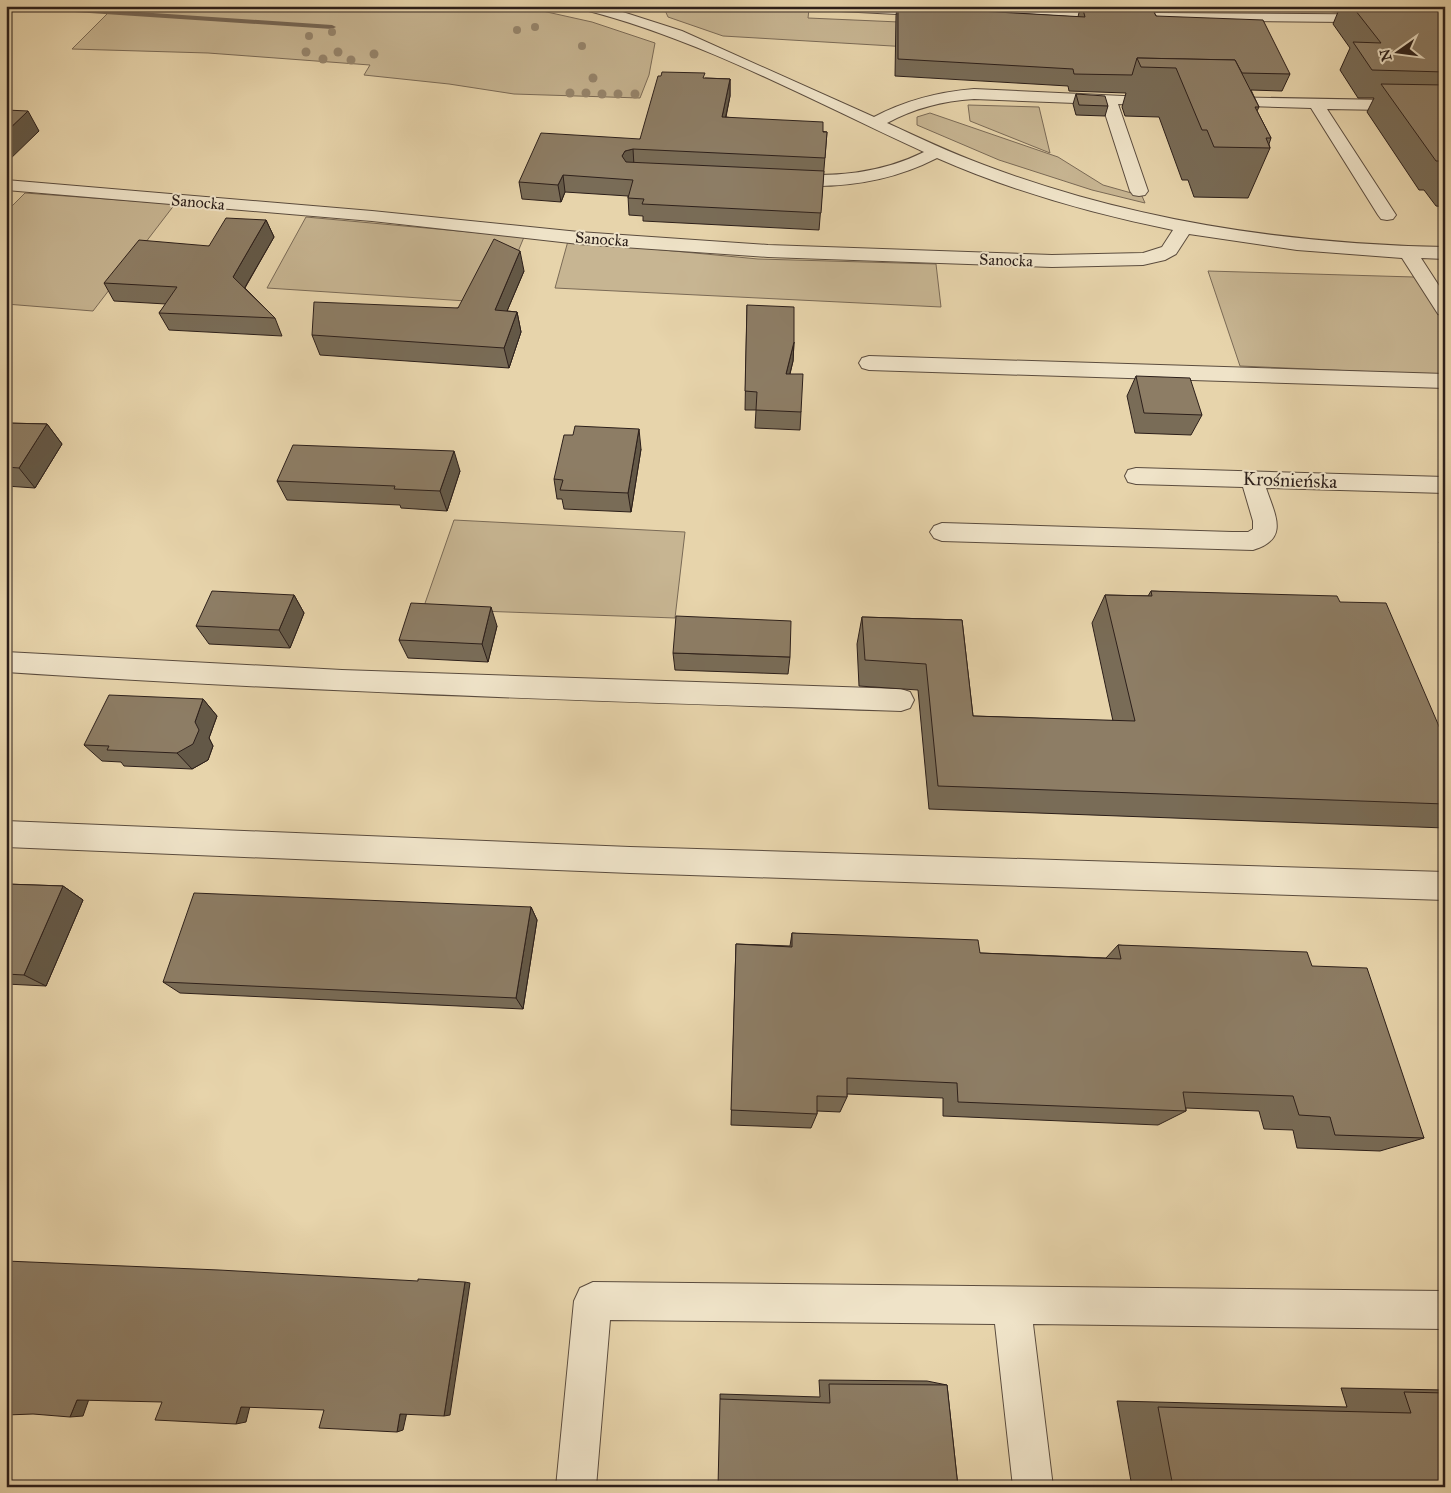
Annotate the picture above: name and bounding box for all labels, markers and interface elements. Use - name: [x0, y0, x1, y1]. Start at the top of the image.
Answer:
- north arrow: [1374, 28, 1424, 78]
- text: N: [1376, 47, 1396, 63]
- street label: Sanocka: [170, 190, 226, 214]
- street label: Sanocka: [575, 228, 630, 250]
- street label: Sanocka: [979, 250, 1033, 270]
- street label: Krośnieńska: [1242, 467, 1339, 493]

